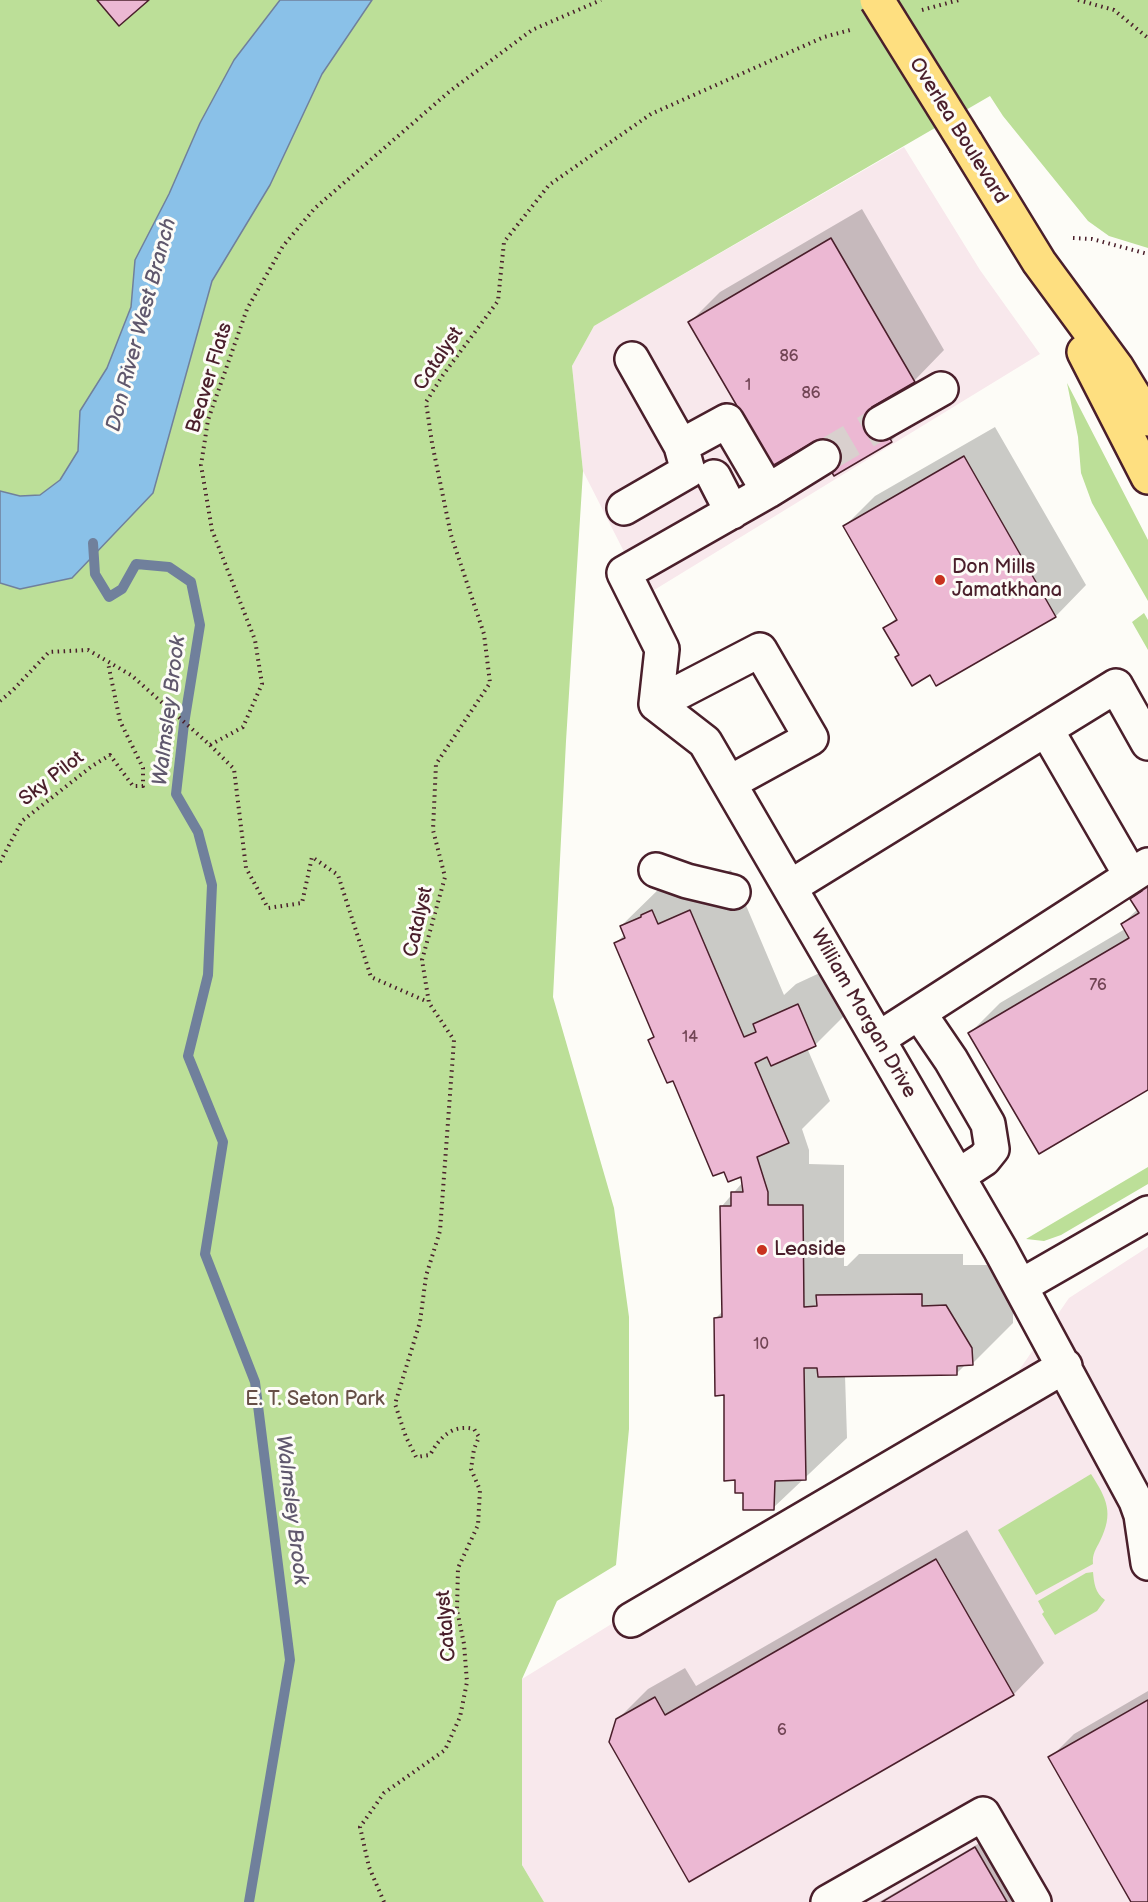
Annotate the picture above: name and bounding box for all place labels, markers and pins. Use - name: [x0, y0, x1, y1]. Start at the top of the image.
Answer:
- place label: Don Mills Jamatkhana: [952, 556, 1062, 603]
- marker: Don Mills Jamatkhana: [933, 573, 947, 587]
- place label: Leaside: [774, 1238, 846, 1262]
- marker: Leaside: [755, 1243, 769, 1257]

